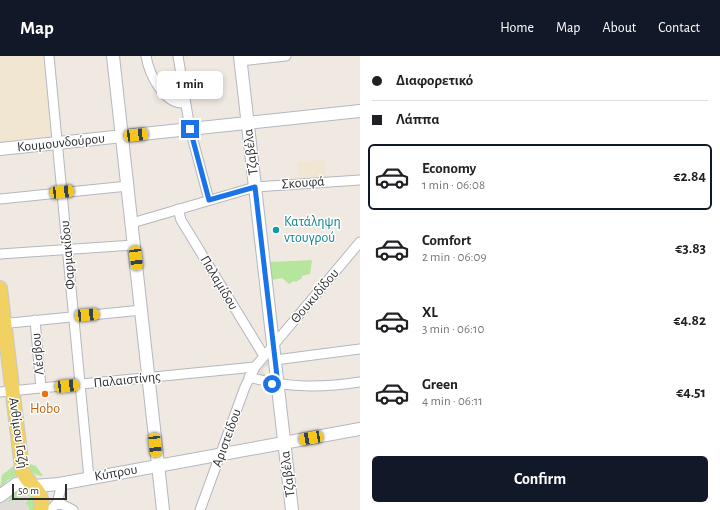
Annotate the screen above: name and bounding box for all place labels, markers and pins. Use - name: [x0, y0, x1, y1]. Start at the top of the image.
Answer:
- place label: Κατάληψη ντουγρού: [284, 215, 341, 245]
- marker: Κατάληψη ντουγρού: [271, 225, 281, 235]
- marker: Hobo: [40, 389, 50, 399]
- place label: Hobo: [30, 402, 60, 416]

